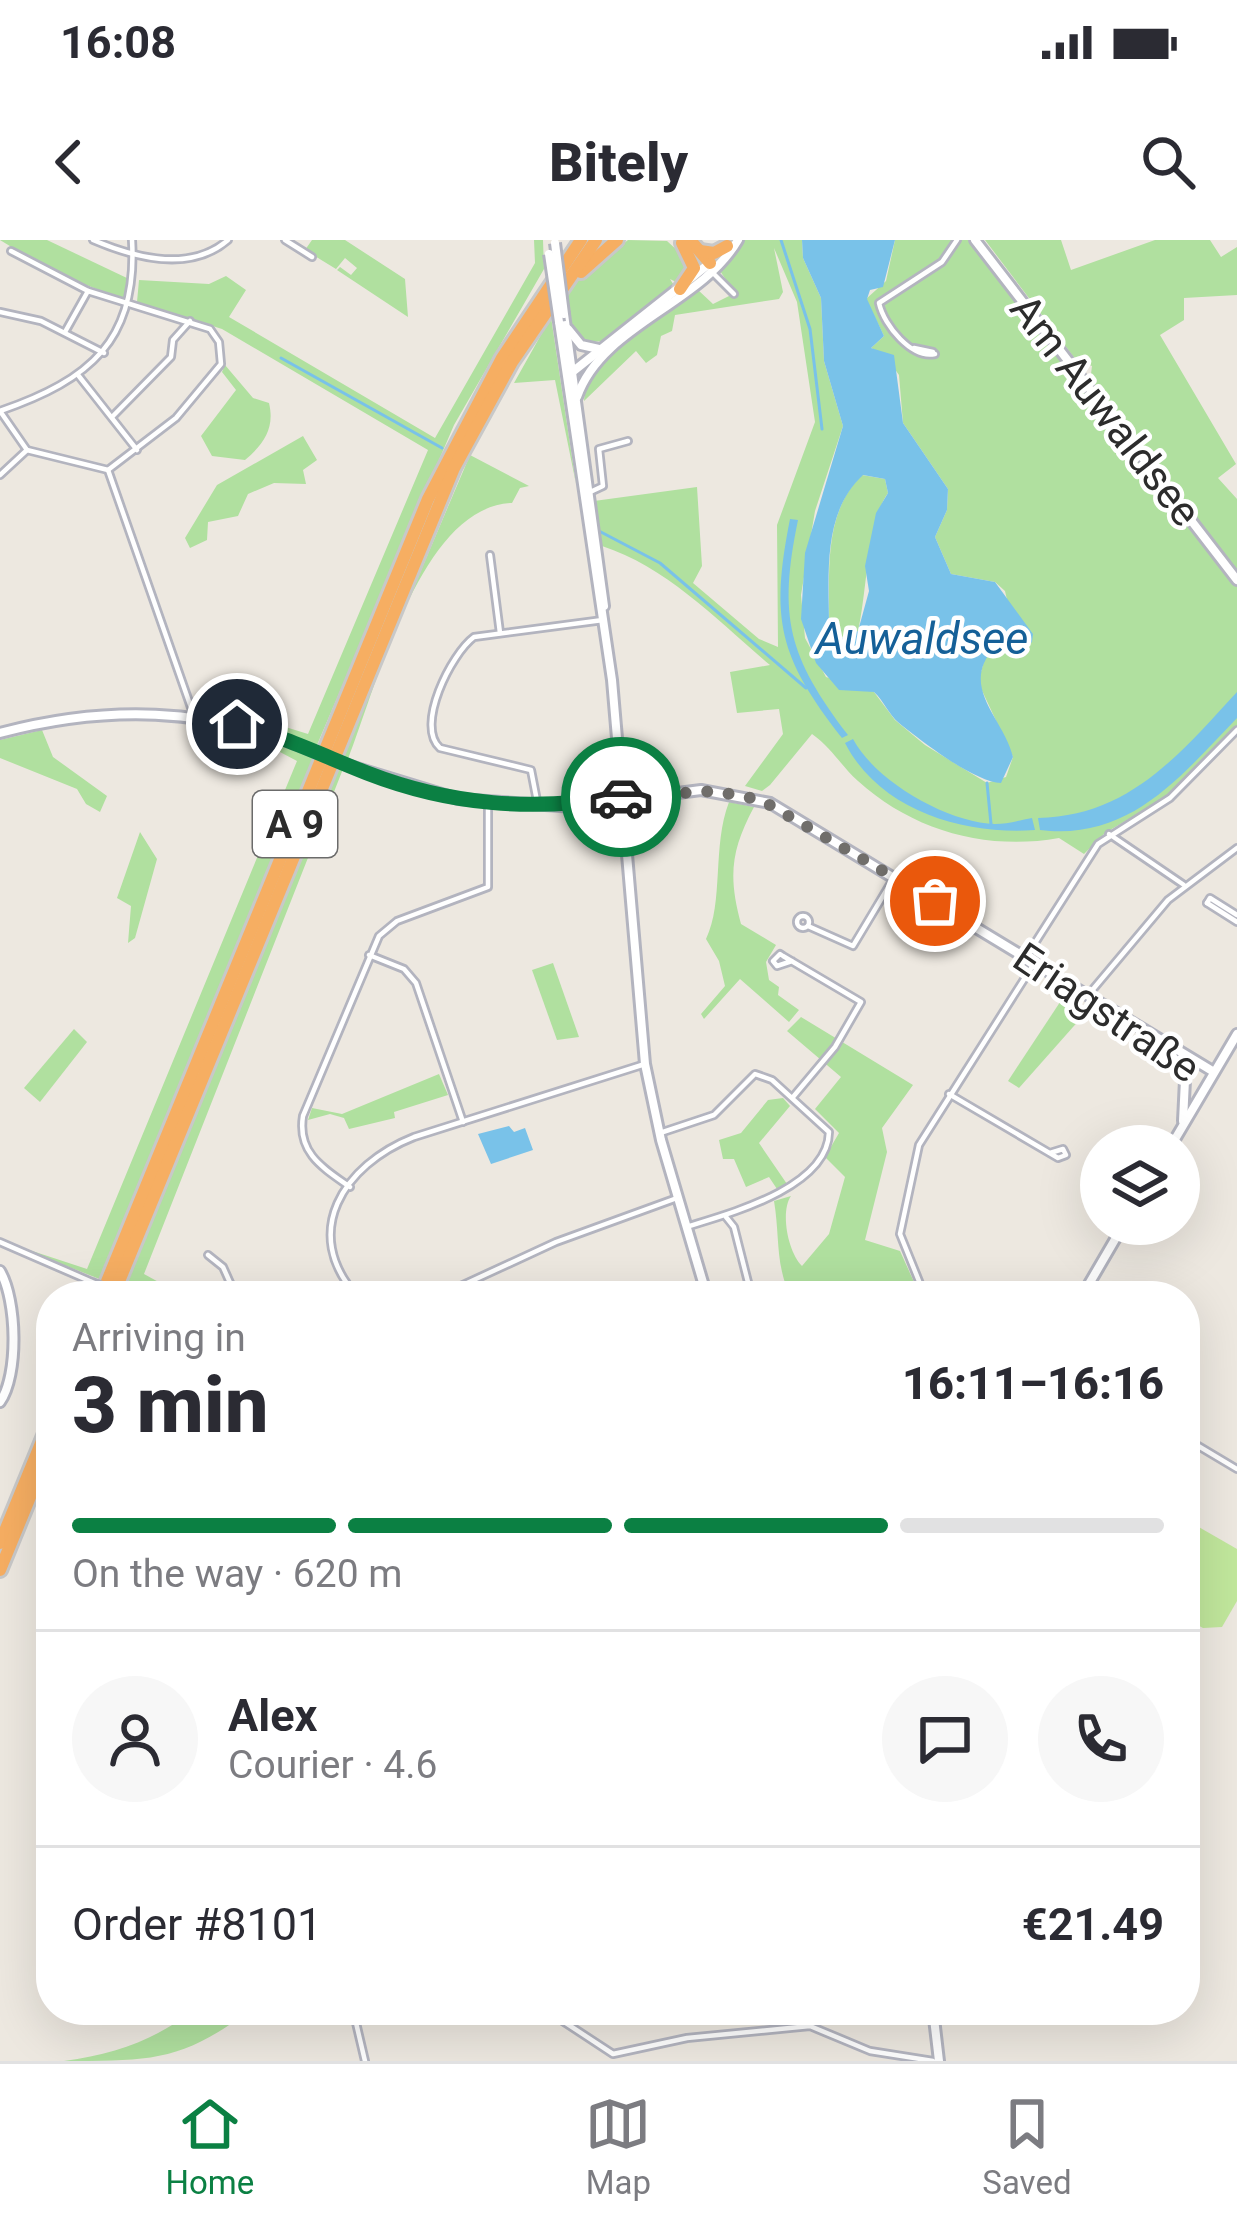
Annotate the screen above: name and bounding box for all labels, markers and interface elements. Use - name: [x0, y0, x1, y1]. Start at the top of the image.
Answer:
- text: 16:08: [60, 16, 176, 69]
- icon: back: [36, 129, 102, 195]
- icon: search: [1135, 129, 1201, 195]
- text: Bitely: [549, 131, 688, 194]
- street label: Am Auwaldsee: [1000, 285, 1211, 536]
- water label: Auwaldsee: [814, 612, 1028, 665]
- pin: [186, 673, 288, 775]
- icon: home: [204, 691, 270, 757]
- courier: [561, 737, 681, 857]
- icon: car: [588, 764, 654, 830]
- road number: A 9: [253, 791, 337, 857]
- pin: [884, 850, 986, 952]
- icon: bag: [902, 868, 968, 934]
- street label: Eriagstraße: [1004, 932, 1209, 1092]
- map controls: [1080, 1125, 1200, 1245]
- button: layers: [1080, 1125, 1200, 1245]
- text: Arriving in: [72, 1315, 246, 1361]
- text: 16:11–16:16: [902, 1357, 1164, 1410]
- text: 3 min: [72, 1360, 269, 1451]
- text: On the way · 620 m: [72, 1551, 403, 1597]
- button: person: [72, 1676, 198, 1802]
- button: chat: [882, 1676, 1008, 1802]
- button: phone: [1038, 1676, 1164, 1802]
- text: Alex: [228, 1689, 317, 1742]
- text: Courier · 4.6: [228, 1742, 437, 1788]
- text: Order #8101: [72, 1898, 322, 1951]
- text: €21.49: [1022, 1898, 1164, 1951]
- tab: Home: [166, 2091, 254, 2202]
- tab: Map: [585, 2091, 651, 2202]
- tab: Saved: [982, 2091, 1072, 2202]

